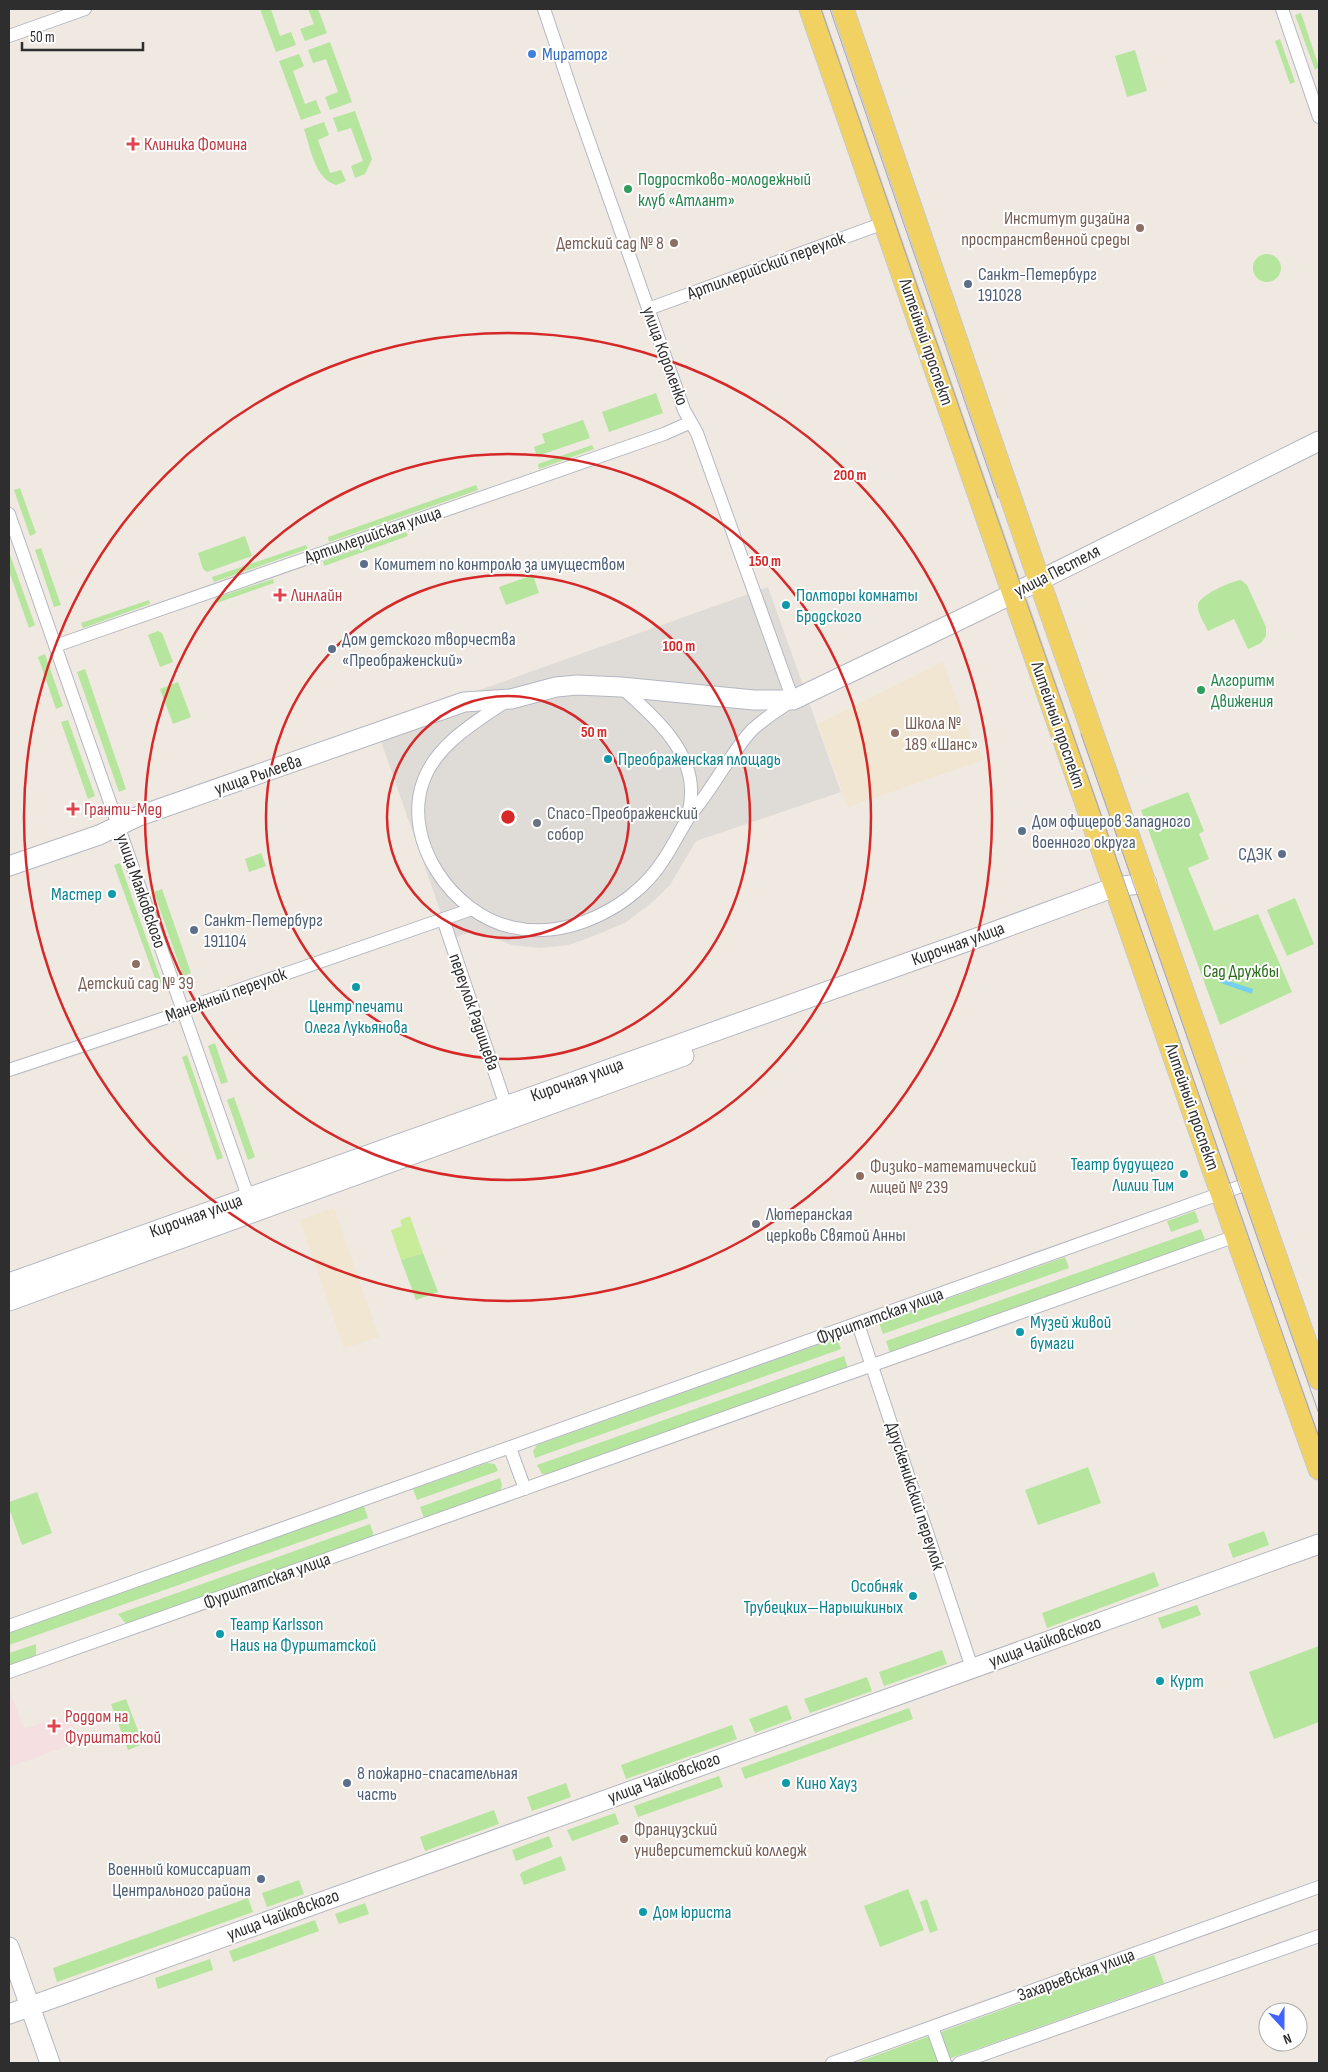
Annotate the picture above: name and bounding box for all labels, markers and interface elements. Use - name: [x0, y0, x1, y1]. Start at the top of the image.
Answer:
- scale bar: [22, 20, 144, 52]
- text: 50 m: [30, 28, 55, 47]
- place label: Мираторг: [542, 44, 608, 65]
- marker: Мираторг: [526, 48, 538, 60]
- place label: Клиника Фомина: [144, 134, 247, 155]
- marker: Клиника Фомина: [126, 137, 140, 151]
- place label: Подростково-молодежный клуб «Атлант»: [638, 169, 811, 211]
- marker: Подростково-молодежный клуб «Атлант»: [622, 183, 634, 195]
- place label: Институт дизайна пространственной среды: [961, 208, 1130, 250]
- marker: Институт дизайна пространственной среды: [1134, 222, 1146, 234]
- street label: Артиллерийский переулок: [683, 228, 848, 305]
- place label: Детский сад № 8: [556, 233, 664, 254]
- marker: Детский сад № 8: [668, 237, 680, 249]
- place label: Санкт-Петербург 191028: [978, 264, 1097, 306]
- street label: Литейный проспект: [894, 275, 958, 408]
- marker: Санкт-Петербург 191028: [962, 278, 974, 290]
- street label: улица Короленко: [637, 304, 693, 408]
- text: 200 m: [833, 466, 867, 485]
- street label: Артиллерийская улица: [301, 502, 444, 569]
- street label: улица Пестеля: [1011, 540, 1103, 602]
- text: 150 m: [749, 552, 781, 571]
- place label: Комитет по контролю за имуществом: [374, 554, 625, 575]
- marker: Комитет по контролю за имуществом: [358, 558, 370, 570]
- place label: Линлайн: [290, 585, 342, 606]
- place label: Полторы комнаты Бродского: [796, 585, 918, 627]
- marker: Линлайн: [273, 588, 287, 602]
- marker: Полторы комнаты Бродского: [780, 599, 792, 611]
- place label: Дом детского творчества «Преображенский»: [342, 629, 516, 671]
- text: 100 m: [663, 637, 695, 656]
- marker: Дом детского творчества «Преображенский»: [326, 643, 338, 655]
- street label: Литейный проспект: [1026, 658, 1090, 791]
- place label: Алгоритм Движения: [1210, 670, 1275, 712]
- marker: Алгоритм Движения: [1195, 684, 1207, 696]
- place label: Школа № 189 «Шанс»: [905, 713, 978, 755]
- text: 50 m: [581, 723, 607, 742]
- marker: Школа № 189 «Шанс»: [889, 727, 901, 739]
- place label: Преображенская площадь: [618, 749, 781, 770]
- street label: улица Рылеева: [212, 750, 305, 800]
- marker: Преображенская площадь: [602, 753, 614, 765]
- place label: Гранти-Мед: [84, 799, 162, 820]
- marker: Гранти-Мед: [66, 802, 80, 816]
- place label: Спасо-Преображенский собор: [547, 803, 698, 845]
- centre of rings: [499, 808, 517, 826]
- place label: Дом офицеров Западного военного округа: [1032, 811, 1191, 853]
- marker: Спасо-Преображенский собор: [531, 817, 543, 829]
- marker: Дом офицеров Западного военного округа: [1016, 825, 1028, 837]
- street label: улица Маяковского: [112, 831, 170, 951]
- place label: СДЭК: [1238, 844, 1273, 865]
- marker: СДЭК: [1276, 848, 1288, 860]
- place label: Мастер: [51, 884, 102, 905]
- marker: Мастер: [106, 888, 118, 900]
- place label: Санкт-Петербург 191104: [204, 910, 323, 952]
- street label: Кирочная улица: [909, 917, 1007, 970]
- marker: Санкт-Петербург 191104: [188, 924, 200, 936]
- street label: переулок Радищева: [444, 951, 504, 1073]
- marker: Детский сад № 39: [130, 958, 142, 970]
- park label: Сад Дружбы: [1203, 961, 1279, 982]
- street label: Манежный переулок: [163, 963, 290, 1027]
- place label: Детский сад № 39: [78, 973, 194, 994]
- marker: Центр печати Олега Лукьянова: [350, 981, 362, 993]
- place label: Центр печати Олега Лукьянова: [304, 996, 408, 1038]
- street label: Литейный проспект: [1160, 1040, 1224, 1173]
- street label: Кирочная улица: [528, 1053, 626, 1106]
- place label: Театр будущего Лилии Тим: [1070, 1154, 1174, 1196]
- place label: Физико-математический лицей № 239: [870, 1156, 1037, 1198]
- marker: Театр будущего Лилии Тим: [1178, 1168, 1190, 1180]
- marker: Физико-математический лицей № 239: [854, 1170, 866, 1182]
- street label: Кирочная улица: [147, 1189, 245, 1242]
- place label: Лютеранская церковь Святой Анны: [765, 1204, 906, 1246]
- marker: Лютеранская церковь Святой Анны: [750, 1218, 762, 1230]
- street label: Фурштатская улица: [814, 1283, 946, 1349]
- place label: Музей живой бумаги: [1030, 1312, 1111, 1354]
- marker: Музей живой бумаги: [1014, 1326, 1026, 1338]
- street label: Друскеникский переулок: [881, 1419, 949, 1573]
- street label: Фурштатская улица: [201, 1548, 333, 1614]
- place label: Особняк Трубецких—Нарышкиных: [743, 1576, 903, 1618]
- marker: Особняк Трубецких—Нарышкиных: [907, 1590, 919, 1602]
- street label: улица Чайковского: [986, 1612, 1104, 1672]
- place label: Театр Karlsson Haus на Фурштатской: [230, 1614, 376, 1656]
- marker: Театр Karlsson Haus на Фурштатской: [214, 1628, 226, 1640]
- place label: Курт: [1170, 1671, 1204, 1692]
- marker: Курт: [1154, 1675, 1166, 1687]
- place label: Роддом на Фурштатской: [65, 1706, 161, 1748]
- marker: Роддом на Фурштатской: [47, 1719, 61, 1733]
- street label: улица Чайковского: [605, 1748, 723, 1808]
- place label: 8 пожарно-спасательная часть: [357, 1763, 518, 1805]
- place label: Кино Хауз: [796, 1773, 857, 1794]
- marker: 8 пожарно-спасательная часть: [341, 1777, 353, 1789]
- marker: Кино Хауз: [780, 1777, 792, 1789]
- place label: Французский университетский колледж: [634, 1819, 807, 1861]
- marker: Французский университетский колледж: [618, 1833, 630, 1845]
- place label: Военный комиссариат Центрального района: [108, 1859, 251, 1901]
- marker: Военный комиссариат Центрального района: [255, 1873, 267, 1885]
- street label: улица Чайковского: [224, 1885, 342, 1945]
- place label: Дом юриста: [653, 1902, 732, 1923]
- marker: Дом юриста: [637, 1906, 649, 1918]
- street label: Захарьевская улица: [1014, 1944, 1138, 2006]
- north arrow: [1258, 2002, 1308, 2052]
- text: N: [1281, 2029, 1294, 2048]

